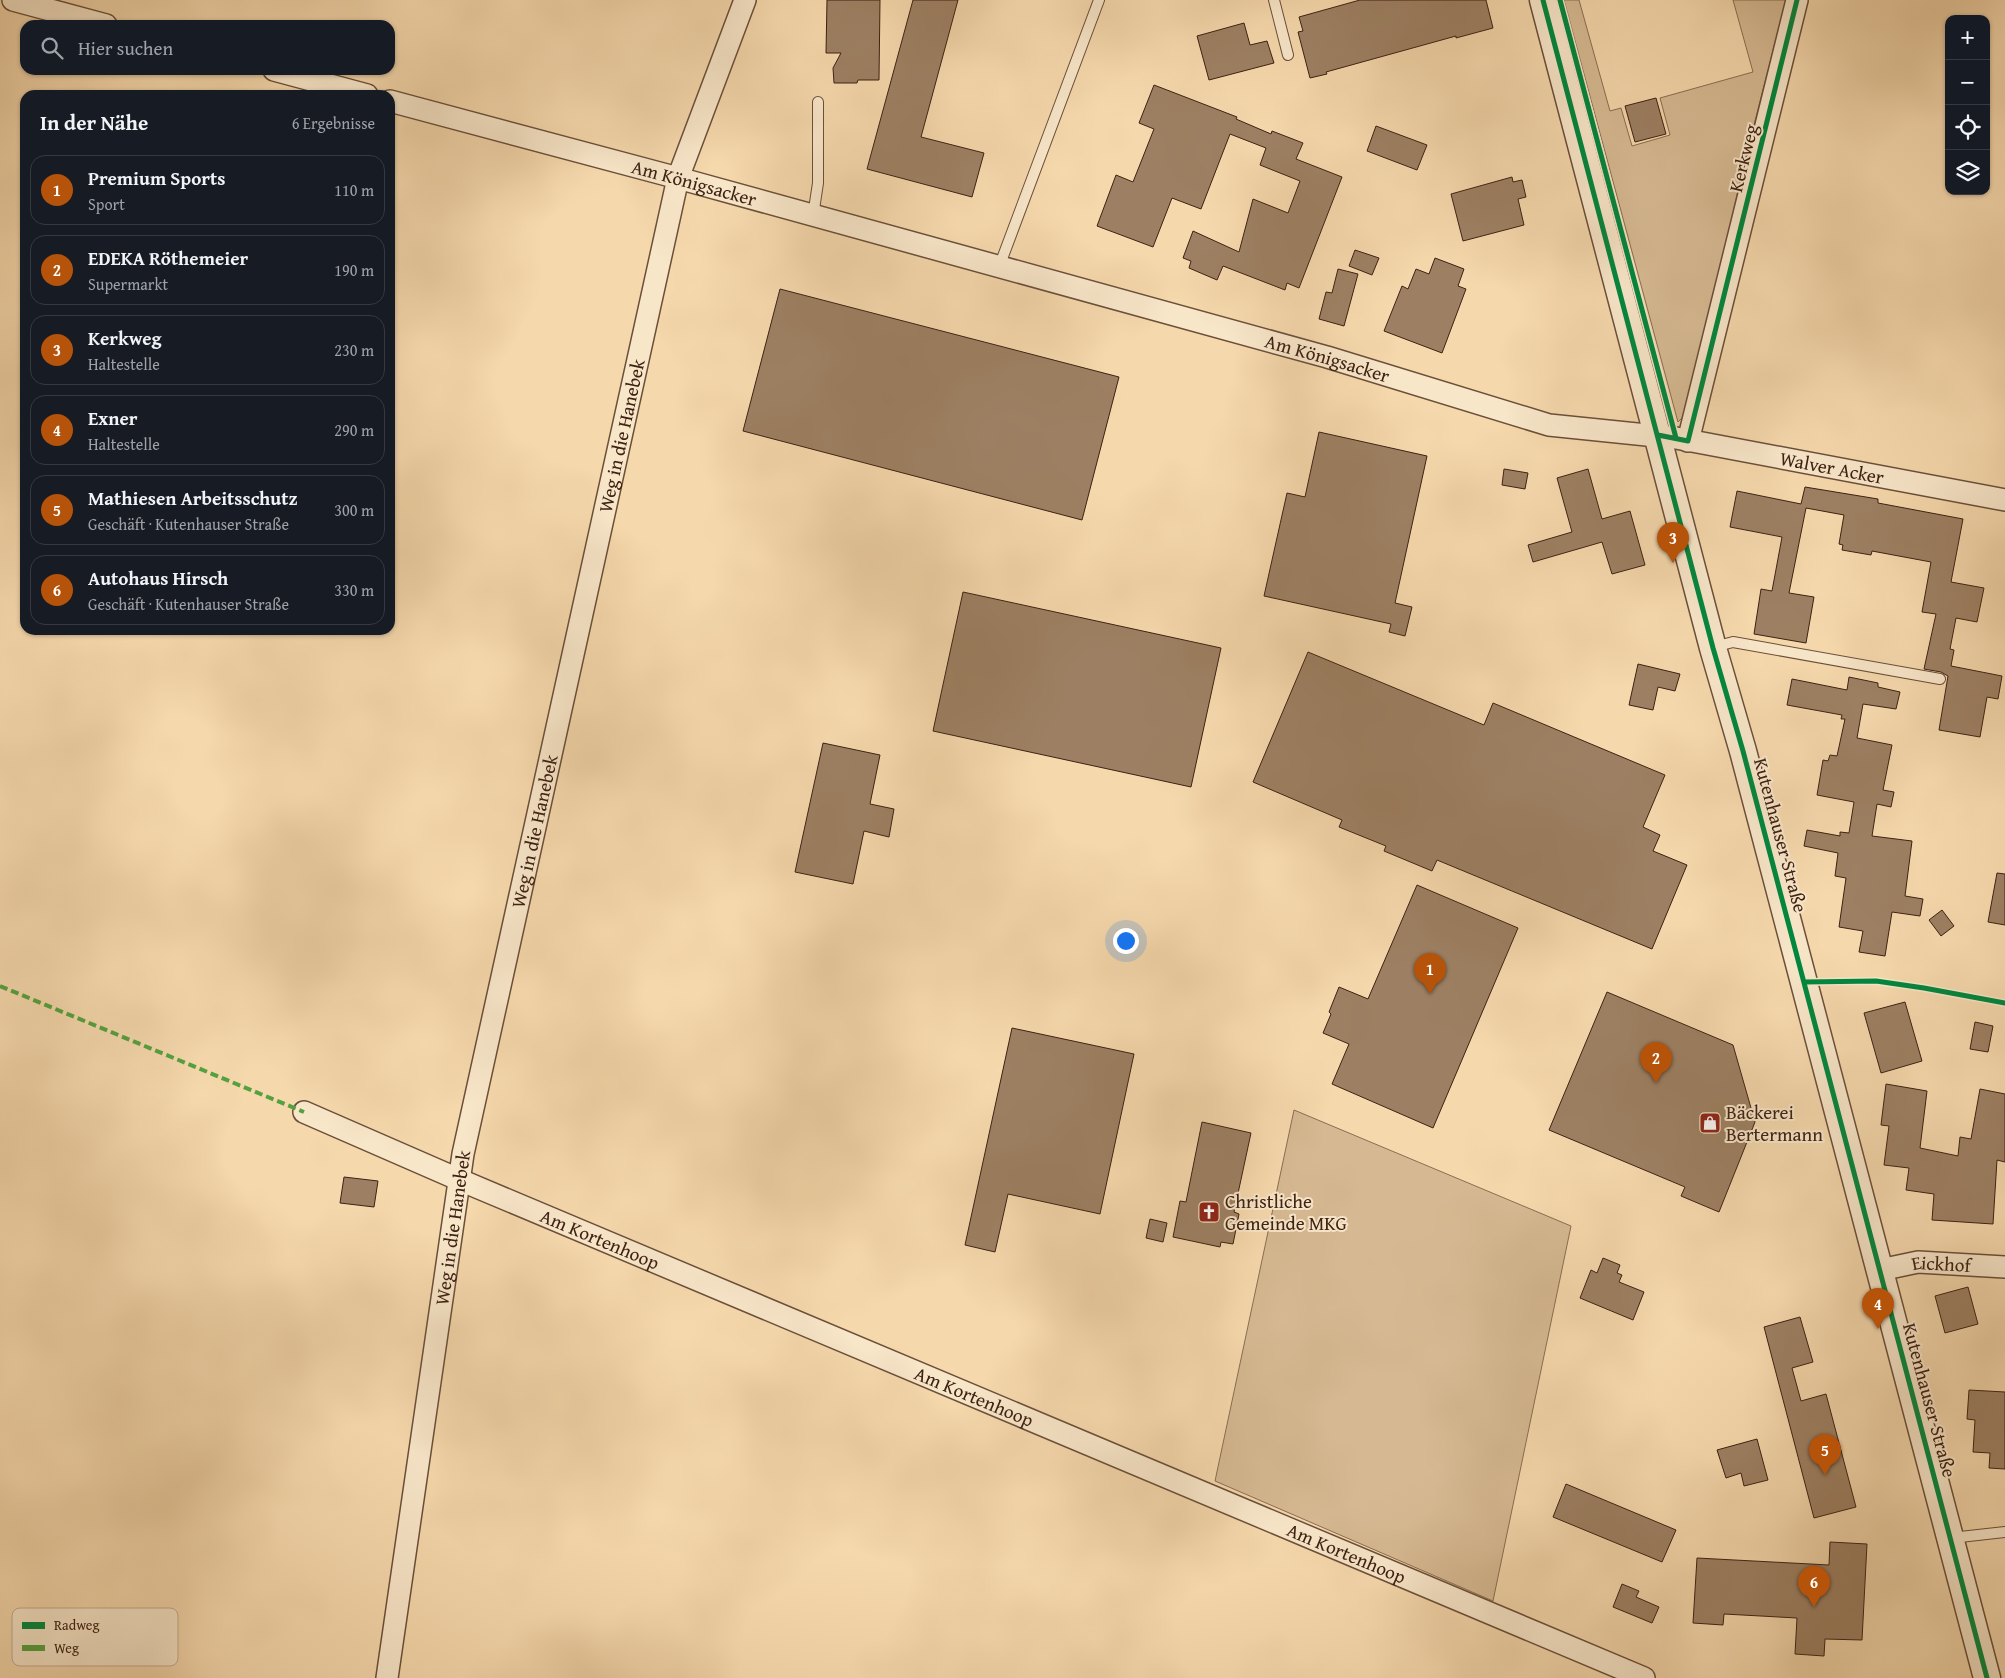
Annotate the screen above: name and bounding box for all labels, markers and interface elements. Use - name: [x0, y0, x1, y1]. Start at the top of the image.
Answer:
- map controls: [1945, 15, 1990, 195]
- button: +: [1945, 15, 1990, 60]
- search box: [20, 20, 395, 75]
- icon: search: [38, 34, 66, 62]
- text: Hier suchen: [78, 34, 173, 62]
- button: −: [1945, 60, 1990, 105]
- button: locate: [1945, 105, 1990, 150]
- text: In der Nähe: [40, 107, 148, 138]
- text: 6 Ergebnisse: [292, 111, 375, 135]
- street label: Kerkweg: [1721, 121, 1765, 195]
- button: layers: [1945, 150, 1990, 195]
- street label: Am Königsacker: [629, 152, 760, 213]
- text: Premium Sports: [88, 164, 225, 192]
- text: 1: [53, 178, 61, 202]
- text: 110 m: [334, 178, 374, 202]
- text: Sport: [88, 192, 125, 216]
- text: EDEKA Röthemeier: [88, 244, 248, 272]
- text: 2: [53, 258, 61, 282]
- text: 190 m: [334, 258, 374, 282]
- text: Supermarkt: [88, 272, 168, 296]
- text: Kerkweg: [88, 324, 162, 352]
- street label: Am Königsacker: [1262, 327, 1393, 389]
- text: 3: [53, 338, 61, 362]
- text: 230 m: [334, 338, 374, 362]
- text: Haltestelle: [88, 352, 160, 376]
- street label: Weg in die Hanebek: [591, 356, 652, 515]
- text: Exner: [88, 404, 137, 432]
- text: 4: [53, 418, 61, 442]
- text: 290 m: [334, 418, 374, 442]
- text: Haltestelle: [88, 432, 160, 456]
- street label: Walver Acker: [1778, 444, 1887, 491]
- text: Mathiesen Arbeitsschutz: [88, 484, 297, 512]
- text: 5: [53, 498, 61, 522]
- text: 300 m: [334, 498, 374, 522]
- text: Geschäft · Kutenhauser Straße: [88, 512, 289, 536]
- pin: 3: [1657, 522, 1689, 563]
- text: Autohaus Hirsch: [88, 564, 228, 592]
- text: 6: [53, 578, 61, 602]
- text: 330 m: [334, 578, 374, 602]
- text: Geschäft · Kutenhauser Straße: [88, 592, 289, 616]
- street label: Weg in die Hanebek: [504, 752, 565, 911]
- street label: Kutenhauser Straße: [1747, 755, 1815, 915]
- your location: [1113, 928, 1139, 954]
- pin: 1: [1414, 953, 1446, 994]
- pin: 2: [1640, 1042, 1672, 1083]
- place label: Bäckerei Bertermann: [1726, 1098, 1823, 1148]
- shop icon: Bäckerei Bertermann: [1698, 1111, 1722, 1135]
- street label: Weg in die Hanebek: [427, 1148, 477, 1307]
- place label: Christliche Gemeinde MKG: [1225, 1187, 1347, 1237]
- church icon: Christliche Gemeinde MKG: [1197, 1200, 1221, 1224]
- street label: Am Kortenhoop: [536, 1201, 664, 1276]
- street label: Eickhof: [1909, 1248, 1973, 1279]
- pin: 4: [1862, 1288, 1894, 1329]
- street label: Kutenhauser Straße: [1896, 1320, 1964, 1480]
- street label: Am Kortenhoop: [910, 1359, 1038, 1434]
- pin: 5: [1809, 1434, 1841, 1475]
- street label: Am Kortenhoop: [1283, 1515, 1410, 1590]
- pin: 6: [1798, 1566, 1830, 1607]
- legend: [12, 1608, 178, 1666]
- text: Radweg: [54, 1615, 99, 1635]
- text: Weg: [54, 1638, 79, 1658]

